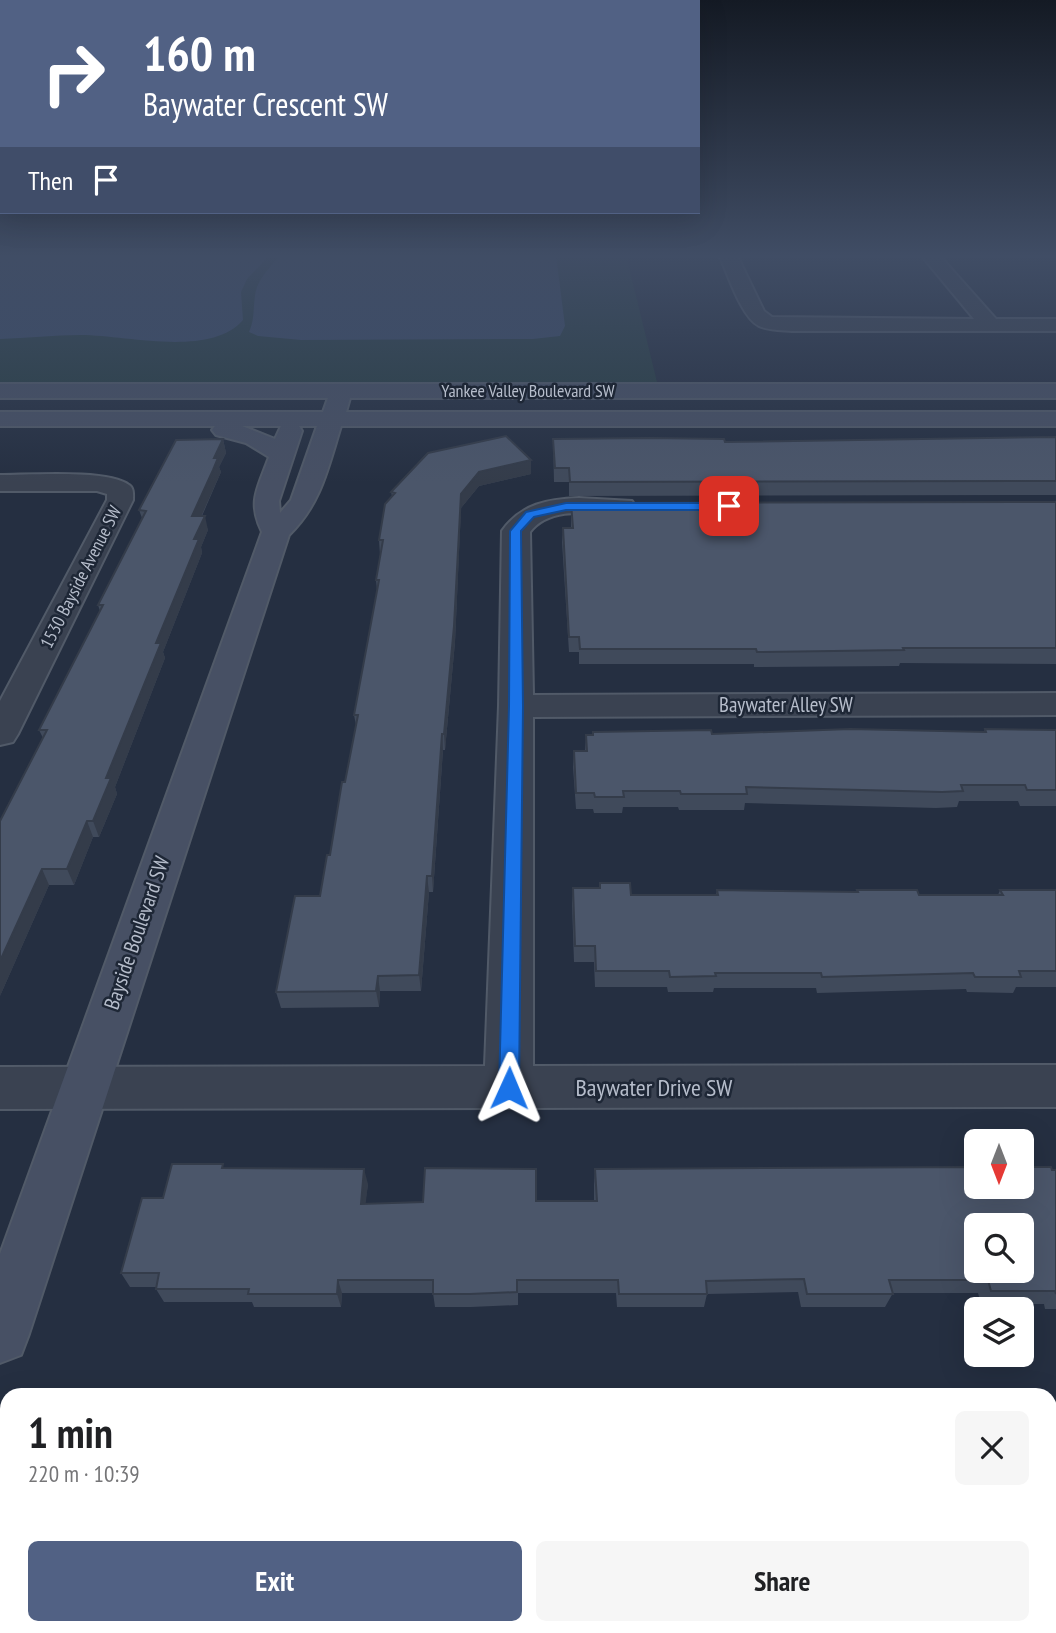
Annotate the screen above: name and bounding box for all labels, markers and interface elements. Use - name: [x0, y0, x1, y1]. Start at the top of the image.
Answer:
- text: 160 m: [143, 21, 256, 85]
- icon: right: [28, 28, 119, 119]
- text: Baywater Crescent SW: [143, 83, 388, 125]
- icon: arrive: [87, 161, 125, 199]
- text: Then: [28, 164, 73, 197]
- street label: Yankee Valley Boulevard SW: [441, 379, 615, 402]
- pin: [699, 476, 759, 536]
- icon: arrive: [710, 487, 748, 525]
- street label: 1530 Bayside Avenue SW: [35, 502, 126, 652]
- street label: Baywater Alley SW: [719, 691, 853, 718]
- street label: Bayside Boulevard SW: [98, 853, 175, 1013]
- position arrow: [472, 1051, 546, 1125]
- street label: Baywater Drive SW: [576, 1072, 732, 1103]
- north arrow: [964, 1129, 1034, 1199]
- map controls: [964, 1129, 1034, 1367]
- button: search: [964, 1213, 1034, 1283]
- button: layers: [964, 1297, 1034, 1367]
- text: 1 min: [28, 1405, 113, 1460]
- button: close: [955, 1411, 1029, 1485]
- text: 220 m · 10:39: [28, 1459, 140, 1488]
- button: Exit: [28, 1541, 522, 1621]
- button: Share: [536, 1541, 1029, 1621]

